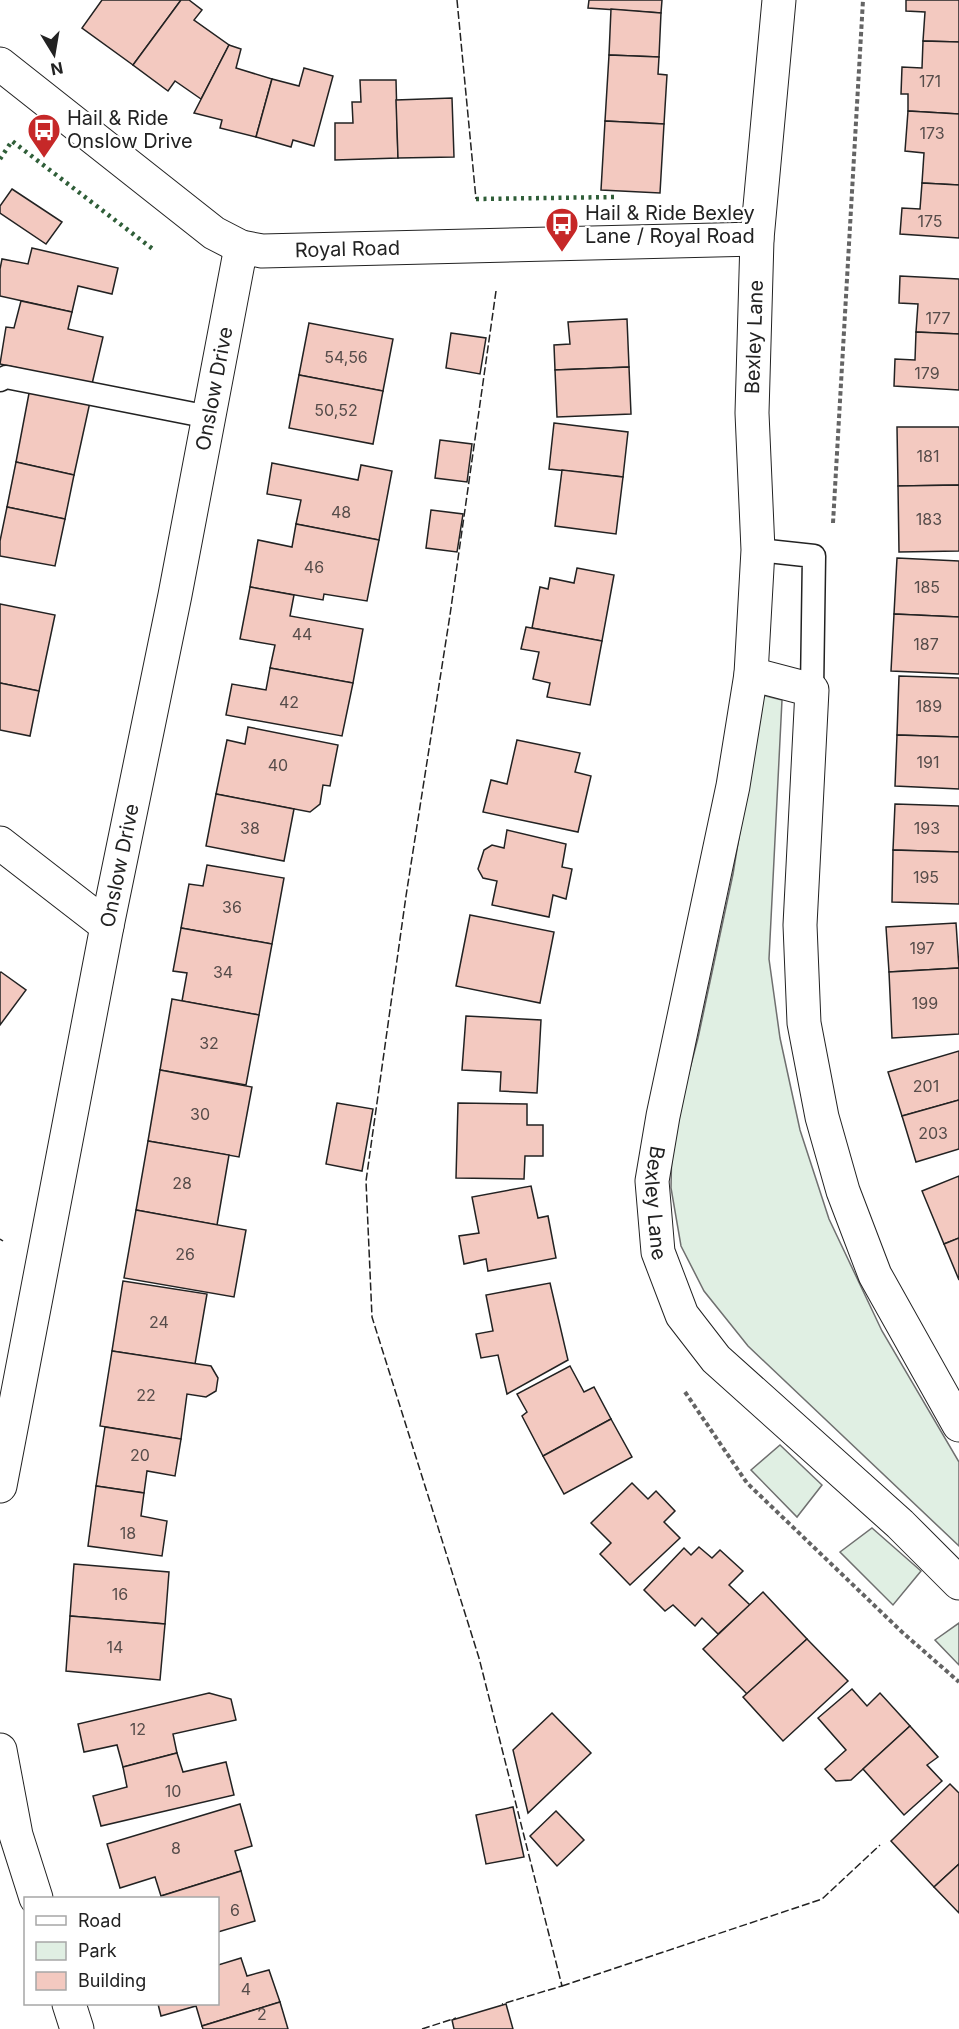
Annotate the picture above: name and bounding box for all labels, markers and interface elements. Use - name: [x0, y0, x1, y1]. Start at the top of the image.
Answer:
- north arrow: [24, 24, 84, 84]
- text: N: [49, 58, 65, 80]
- house number: 171: [919, 71, 941, 91]
- place label: Hail & Ride Onslow Drive: [67, 106, 193, 153]
- bus stop icon: Hail & Ride Onslow Drive: [26, 112, 62, 159]
- house number: 173: [919, 123, 945, 143]
- place label: Hail & Ride Bexley Lane / Royal Road: [585, 201, 755, 248]
- bus stop icon: Hail & Ride Bexley Lane / Royal Road: [544, 206, 580, 253]
- house number: 175: [917, 211, 943, 231]
- street label: Royal Road: [295, 236, 400, 262]
- street label: Bexley Lane: [740, 280, 768, 394]
- house number: 177: [926, 308, 950, 328]
- street label: Onslow Drive: [191, 325, 238, 453]
- house number: 54,56: [324, 347, 368, 367]
- house number: 179: [914, 363, 940, 383]
- house number: 50,52: [314, 400, 358, 420]
- house number: 181: [917, 446, 939, 466]
- house number: 48: [331, 502, 351, 522]
- house number: 183: [916, 509, 942, 529]
- house number: 46: [304, 557, 324, 577]
- house number: 185: [914, 577, 940, 597]
- house number: 44: [292, 624, 312, 644]
- house number: 187: [913, 634, 939, 654]
- house number: 42: [279, 692, 299, 712]
- house number: 189: [916, 696, 942, 716]
- house number: 191: [917, 752, 939, 772]
- house number: 40: [268, 755, 288, 775]
- street label: Onslow Drive: [95, 801, 144, 929]
- house number: 38: [240, 818, 260, 838]
- house number: 193: [914, 818, 940, 838]
- house number: 195: [913, 867, 939, 887]
- house number: 36: [222, 897, 242, 917]
- house number: 197: [909, 938, 935, 958]
- house number: 34: [213, 962, 233, 982]
- house number: 199: [912, 993, 938, 1013]
- house number: 32: [199, 1033, 219, 1053]
- house number: 201: [913, 1076, 939, 1096]
- house number: 30: [190, 1104, 210, 1124]
- house number: 203: [918, 1123, 948, 1143]
- street label: Bexley Lane: [640, 1144, 672, 1264]
- house number: 28: [172, 1173, 192, 1193]
- house number: 26: [175, 1244, 195, 1264]
- house number: 24: [149, 1312, 169, 1332]
- house number: 22: [136, 1385, 156, 1405]
- house number: 20: [130, 1445, 150, 1465]
- house number: 18: [120, 1523, 136, 1543]
- house number: 16: [112, 1584, 128, 1604]
- house number: 14: [107, 1637, 123, 1657]
- house number: 12: [130, 1719, 146, 1739]
- house number: 10: [165, 1781, 181, 1801]
- house number: 8: [171, 1838, 181, 1858]
- legend: [24, 1897, 219, 2005]
- house number: 6: [230, 1900, 240, 1920]
- text: Road: [78, 1910, 121, 1931]
- text: Park: [78, 1940, 117, 1961]
- text: Building: [78, 1970, 146, 1991]
- house number: 4: [241, 1979, 251, 1999]
- house number: 2: [257, 2004, 267, 2024]

